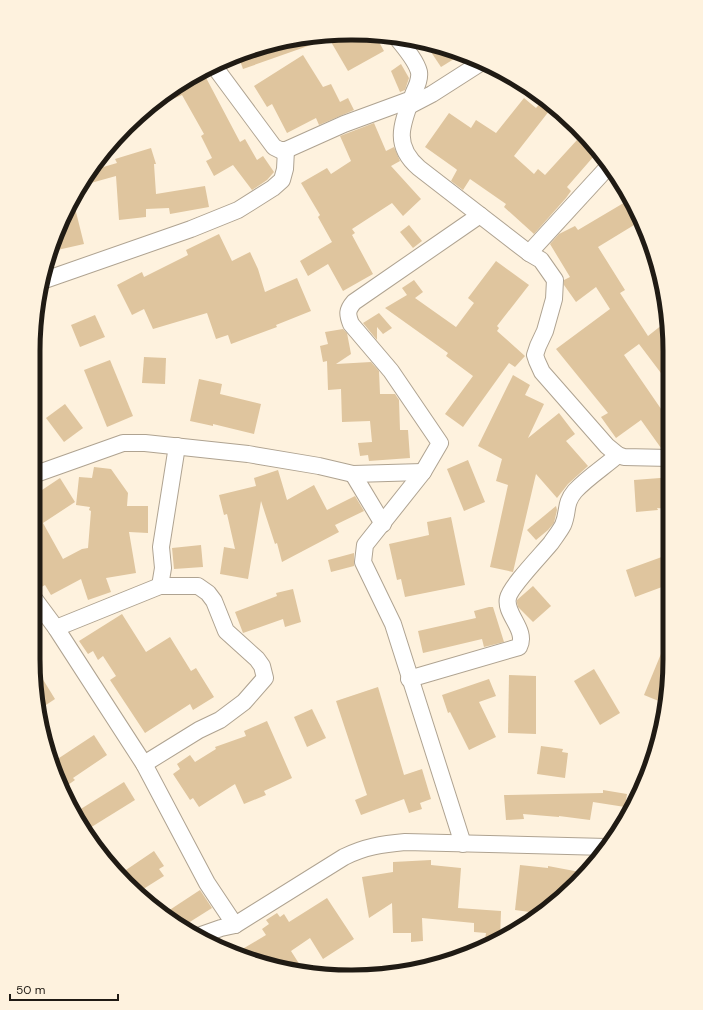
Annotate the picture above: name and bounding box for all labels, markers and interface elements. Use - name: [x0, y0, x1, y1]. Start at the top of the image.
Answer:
- scale bar: [10, 976, 118, 1002]
- text: 50 m: [16, 982, 45, 998]

